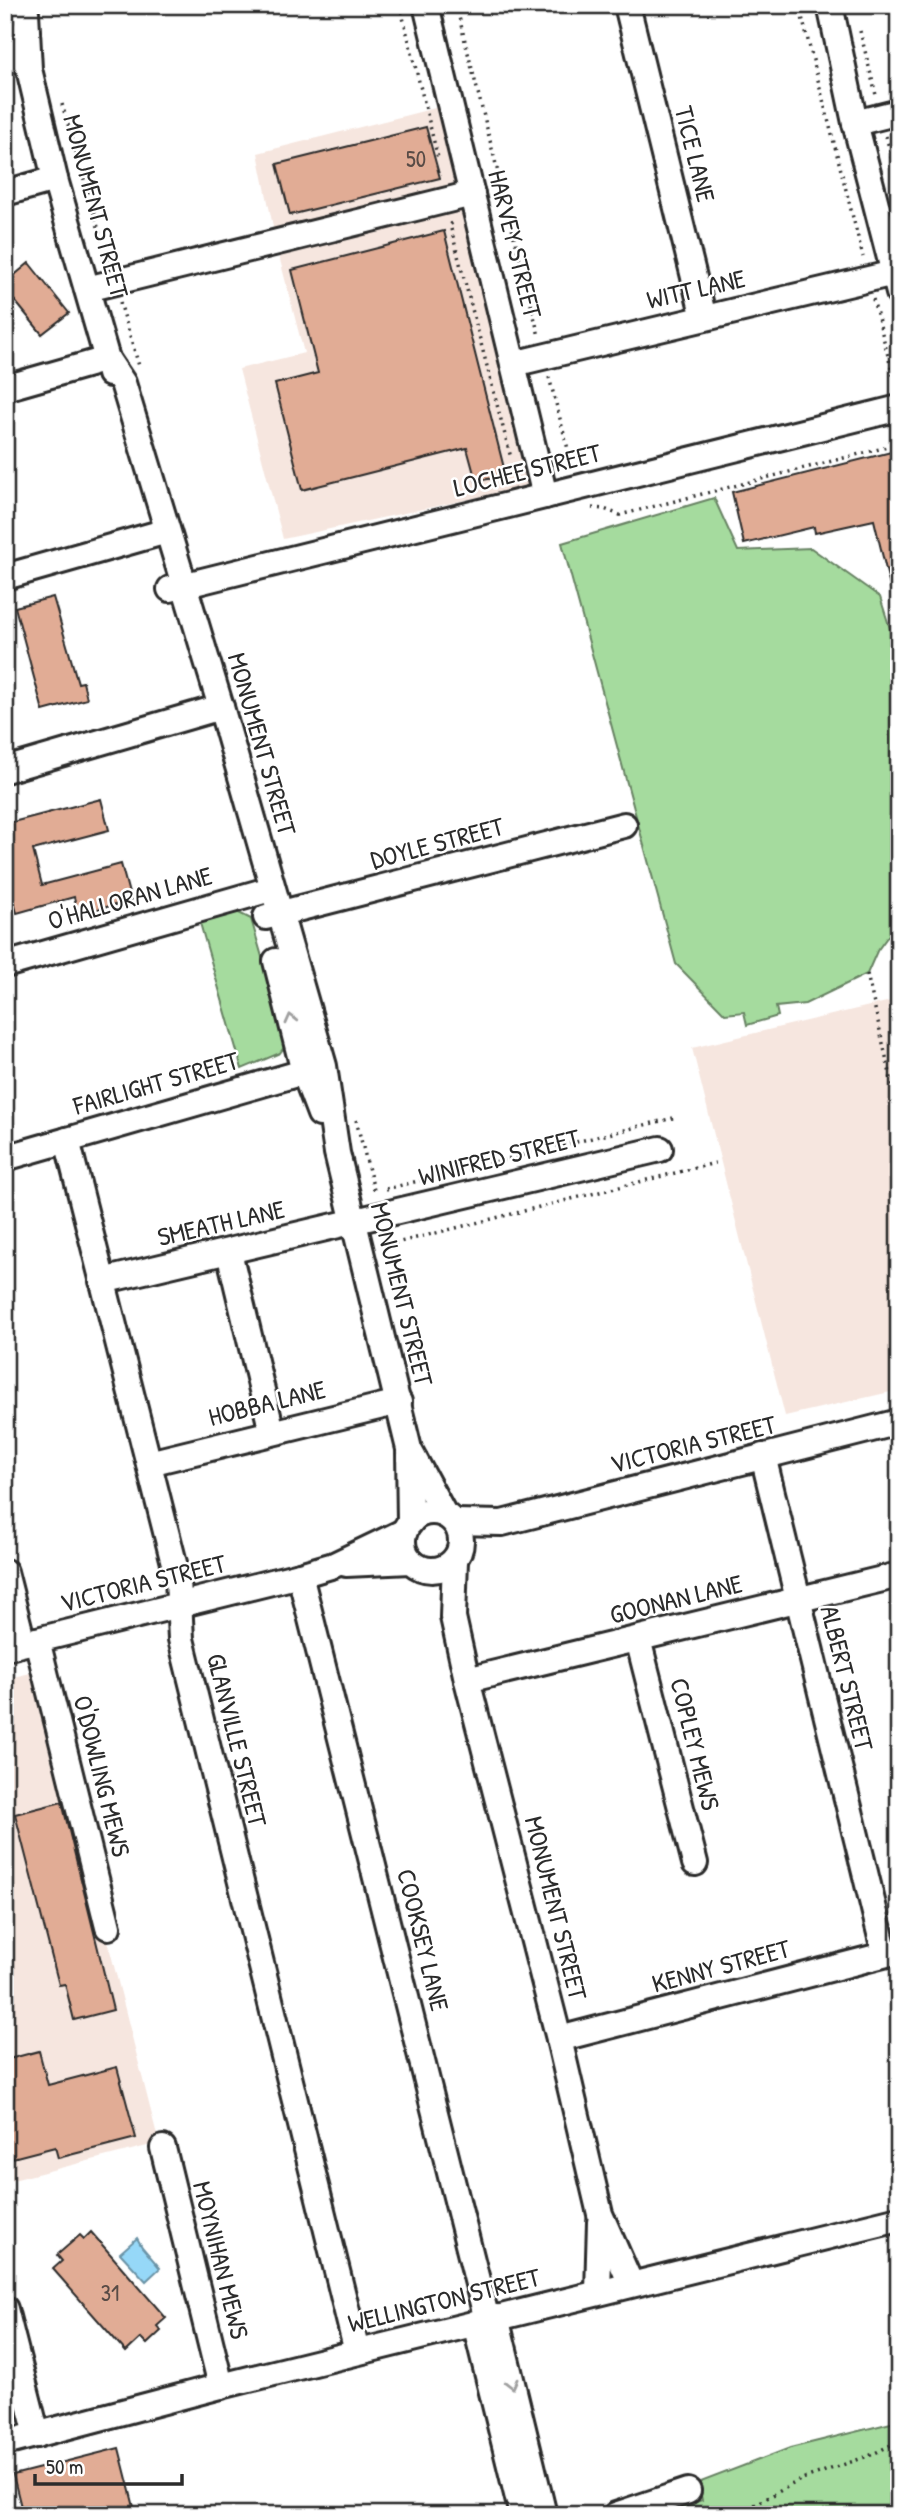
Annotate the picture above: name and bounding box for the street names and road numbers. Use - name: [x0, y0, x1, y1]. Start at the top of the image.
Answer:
- street label: TICE LANE: [667, 102, 724, 206]
- street label: MONUMENT STREET: [55, 111, 138, 302]
- street label: HARVEY STREET: [480, 166, 551, 322]
- street label: WITT LANE: [643, 260, 749, 317]
- street label: LOCHEE STREET: [450, 434, 605, 505]
- street label: MONUMENT STREET: [220, 649, 305, 840]
- street label: DOYLE STREET: [366, 808, 508, 877]
- street label: O'HALLORAN LANE: [44, 857, 217, 938]
- street label: FAIRLIGHT STREET: [68, 1042, 243, 1123]
- street label: WINIFRED STREET: [415, 1119, 584, 1193]
- street label: SMEATH LANE: [154, 1191, 288, 1254]
- street label: MONUMENT STREET: [363, 1198, 442, 1390]
- street label: HOBBA LANE: [205, 1371, 330, 1434]
- street label: VICTORIA STREET: [607, 1406, 780, 1481]
- street label: VICTORIA STREET: [57, 1545, 230, 1620]
- street label: GOONAN LANE: [606, 1565, 746, 1632]
- street label: ALBERT STREET: [813, 1602, 883, 1755]
- street label: GLANVILLE STREET: [199, 1650, 276, 1831]
- street label: COPLEY MEWS: [662, 1674, 729, 1814]
- street label: O'DOWLING MEWS: [66, 1692, 139, 1860]
- street label: MONUMENT STREET: [517, 1812, 596, 2004]
- street label: COOKSEY LANE: [389, 1865, 458, 2015]
- street label: KENNY STREET: [648, 1930, 794, 2001]
- street label: MOYNIHAN MEWS: [185, 2178, 258, 2342]
- street label: WELLINGTON STREET: [344, 2259, 544, 2340]

